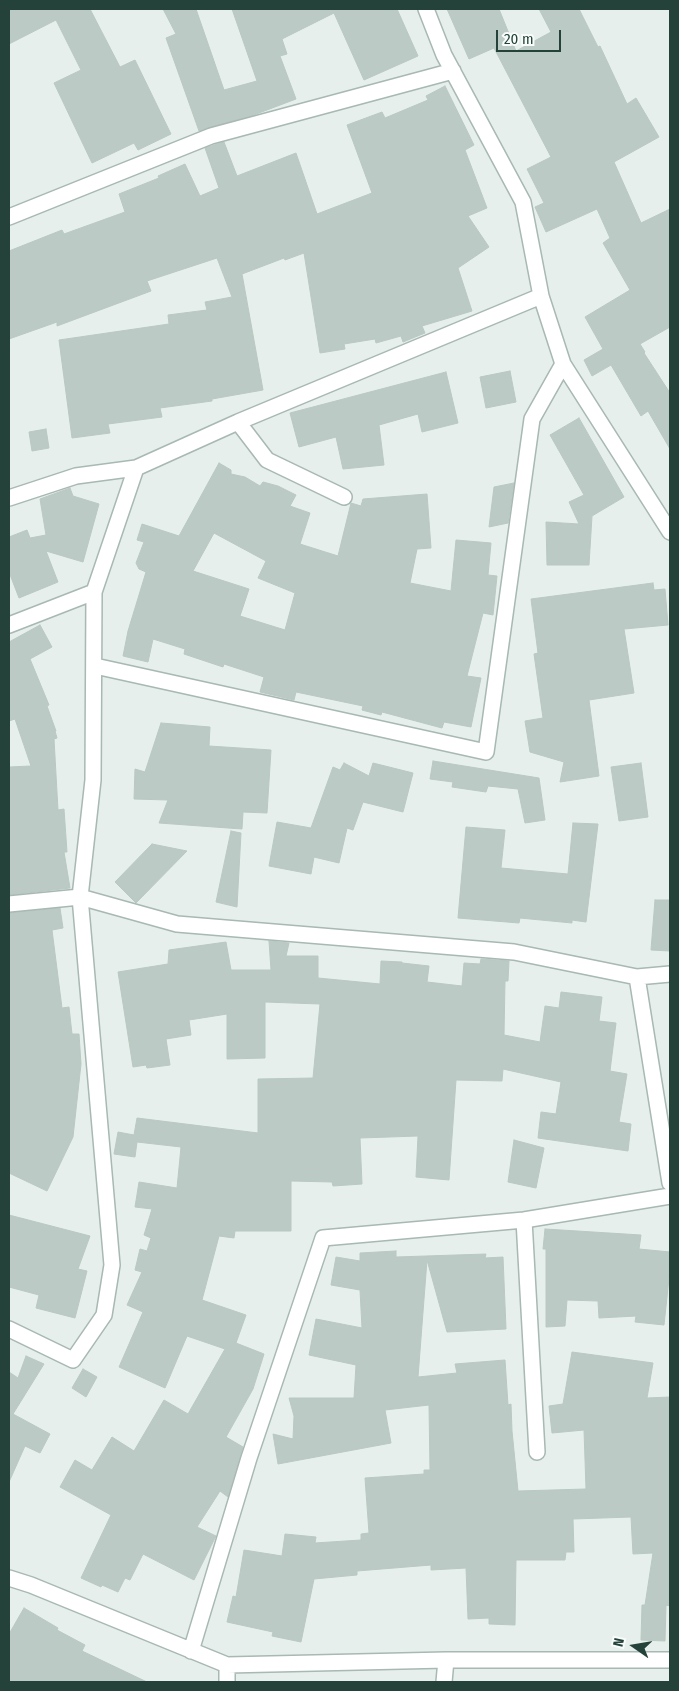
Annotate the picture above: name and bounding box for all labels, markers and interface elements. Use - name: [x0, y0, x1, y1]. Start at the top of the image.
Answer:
- scale bar: [499, 20, 564, 52]
- text: 20 m: [504, 30, 534, 48]
- north arrow: [609, 1621, 659, 1671]
- text: N: [610, 1637, 628, 1649]

